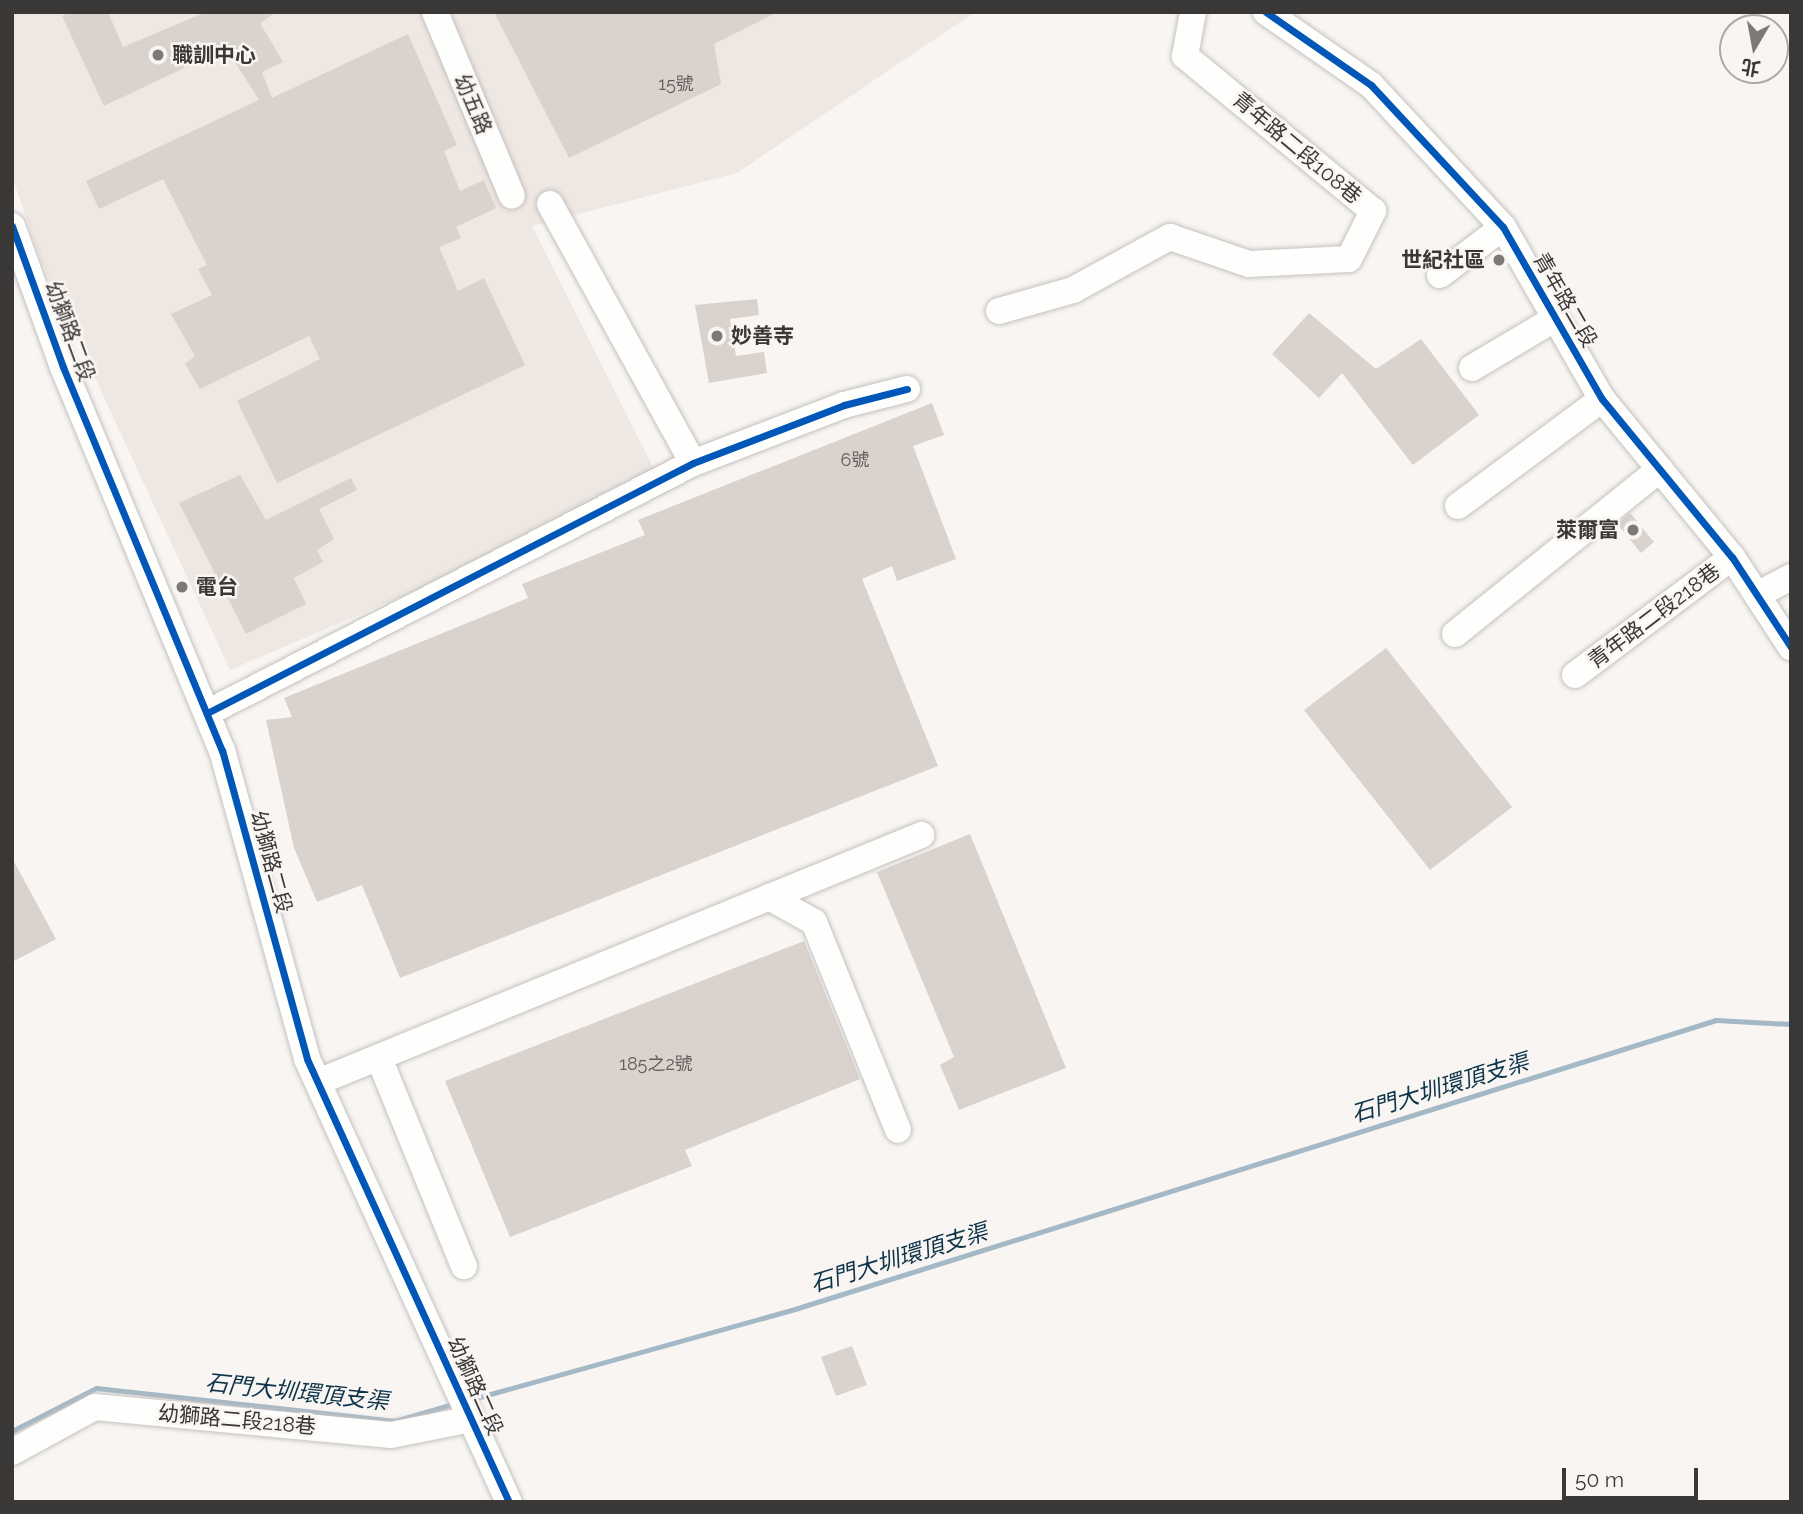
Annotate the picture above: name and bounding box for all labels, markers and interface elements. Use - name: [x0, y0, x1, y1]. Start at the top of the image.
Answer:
- north arrow: [1719, 14, 1789, 84]
- place label: 職訓中心: [172, 42, 256, 68]
- marker: 職訓中心: [150, 47, 166, 63]
- text: 北: [1739, 55, 1762, 80]
- street label: 幼五路: [449, 70, 497, 138]
- house number: 15號: [658, 73, 694, 95]
- street label: 青年路二段108巷: [1228, 87, 1366, 209]
- place label: 世紀社區: [1401, 247, 1485, 273]
- street label: 青年路二段: [1528, 248, 1602, 352]
- marker: 世紀社區: [1491, 252, 1507, 268]
- street label: 幼獅路二段: [40, 277, 100, 385]
- place label: 妙善寺: [731, 323, 794, 349]
- marker: 妙善寺: [709, 328, 725, 344]
- house number: 6號: [841, 449, 869, 471]
- place label: 萊爾富: [1556, 517, 1619, 543]
- marker: 萊爾富: [1625, 522, 1641, 538]
- street label: 青年路二段218巷: [1583, 558, 1725, 674]
- place label: 電台: [196, 574, 238, 600]
- marker: 電台: [174, 579, 190, 595]
- street label: 幼獅路二段: [245, 808, 297, 916]
- water label: 石門大圳環頂支渠: [1348, 1048, 1532, 1128]
- house number: 185之2號: [619, 1053, 693, 1075]
- water label: 石門大圳環頂支渠: [807, 1218, 991, 1298]
- street label: 幼獅路二段: [442, 1333, 508, 1439]
- water label: 石門大圳環頂支渠: [204, 1369, 390, 1415]
- street label: 幼獅路二段218巷: [157, 1401, 317, 1439]
- scale bar: [1565, 1454, 1702, 1498]
- text: 50 m: [1575, 1467, 1624, 1492]

